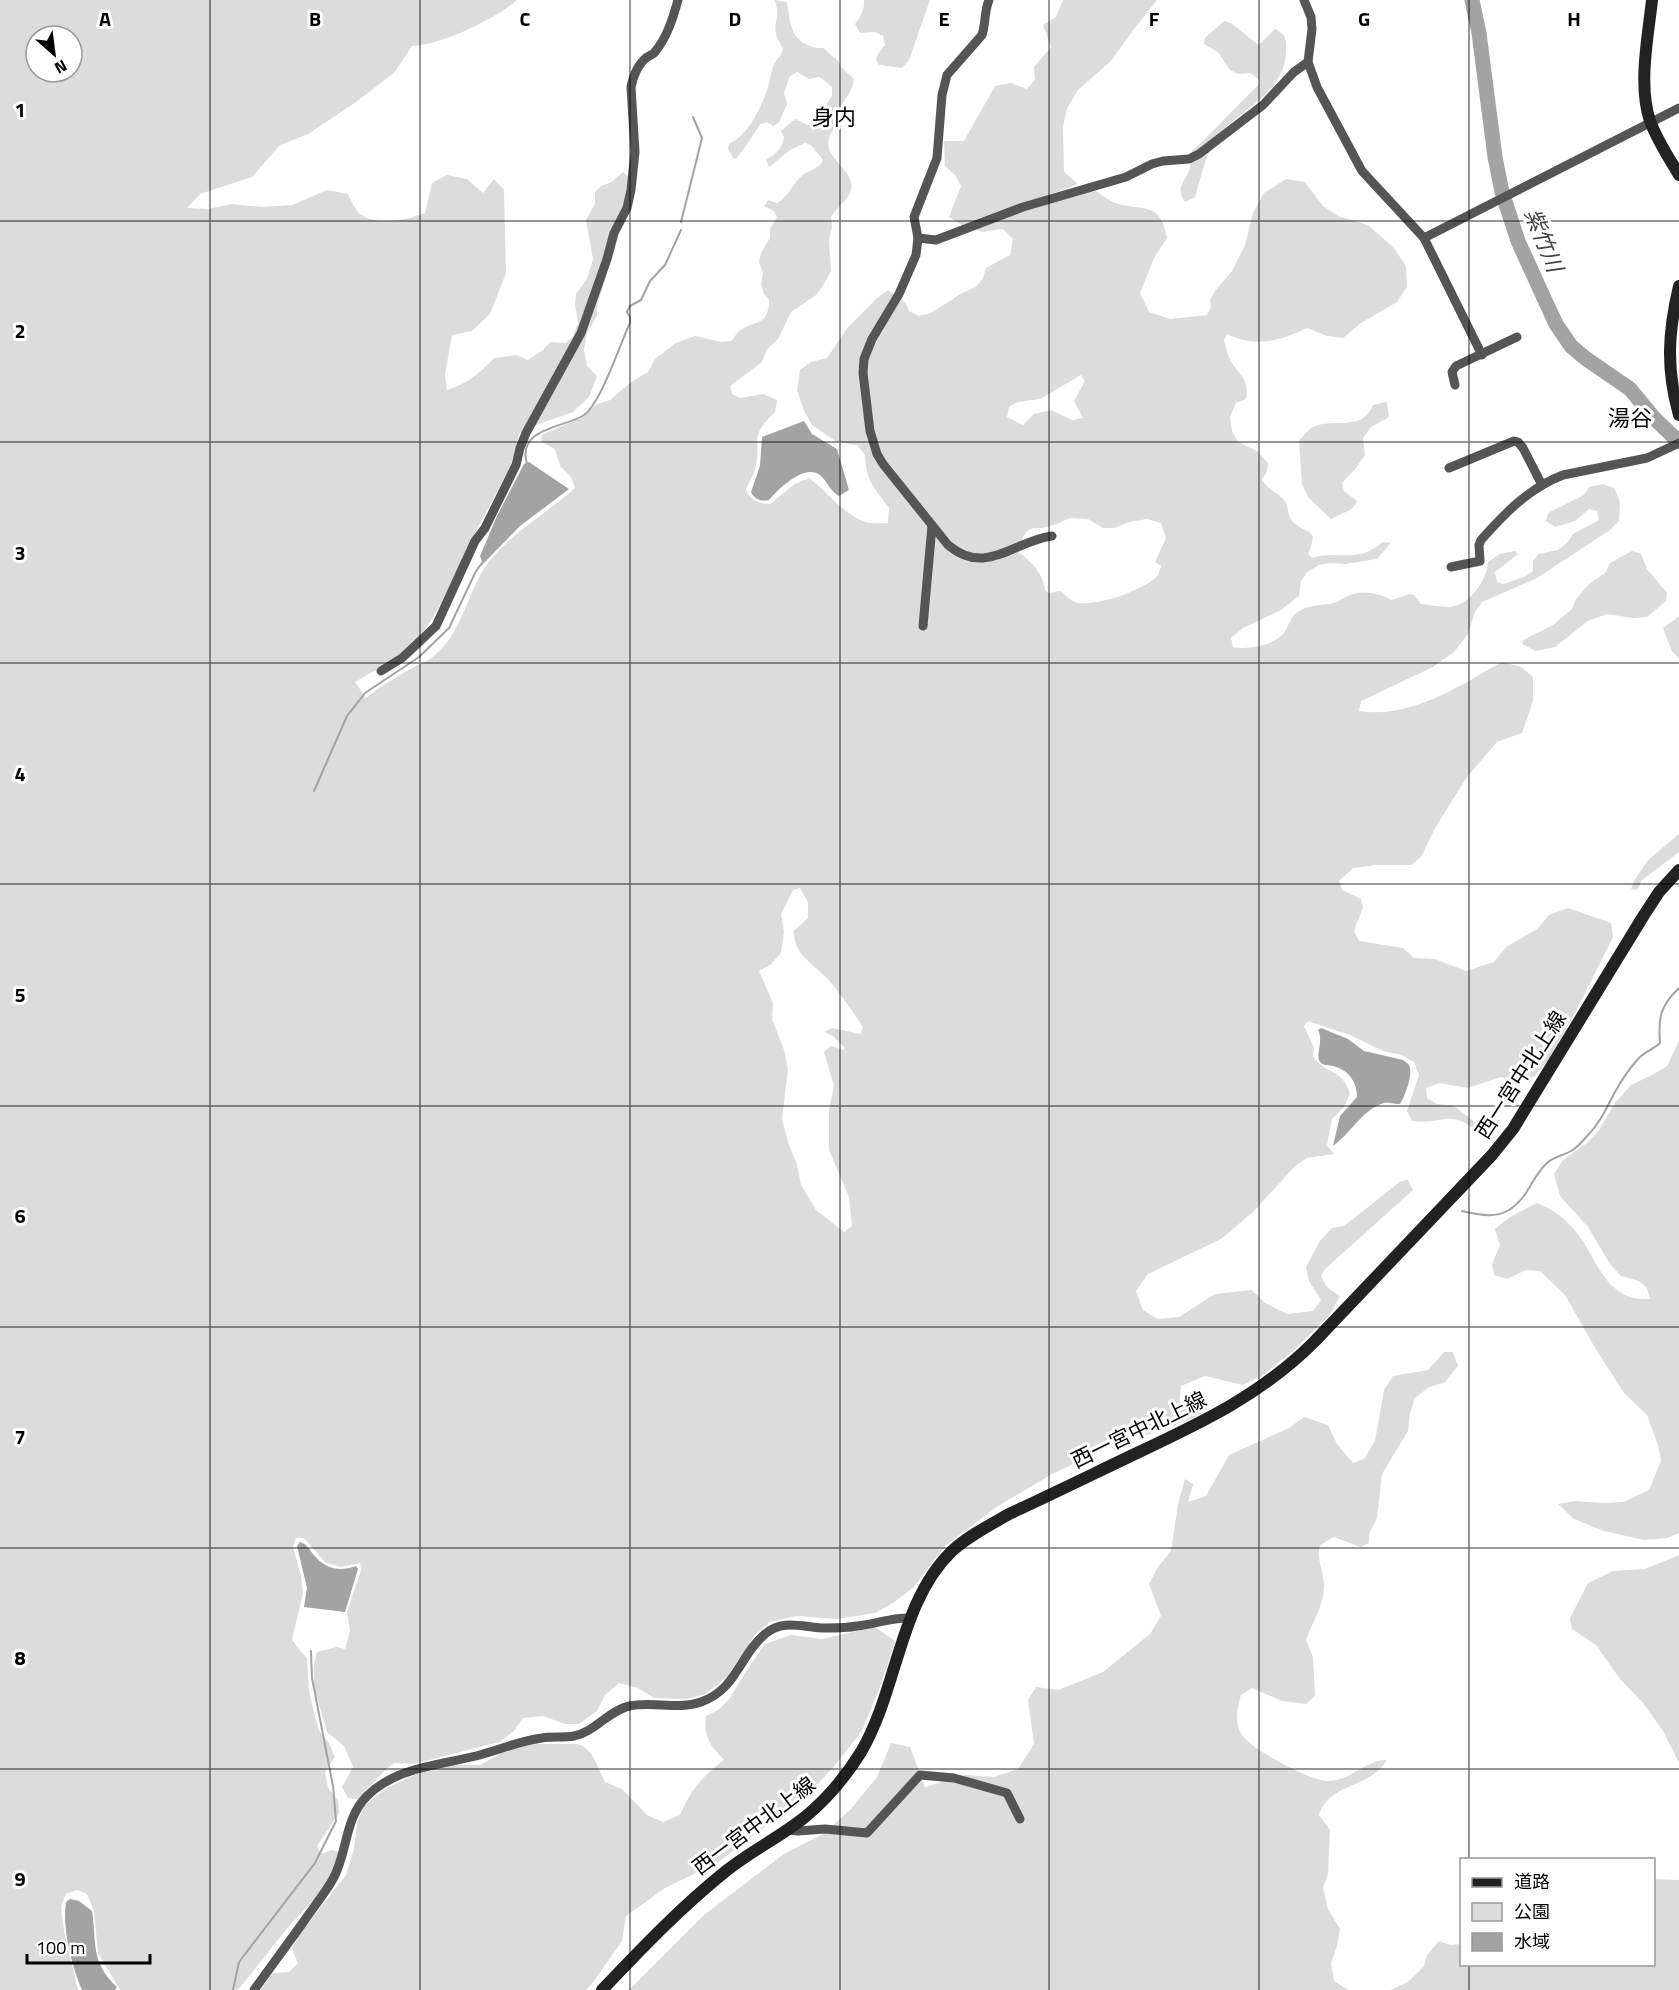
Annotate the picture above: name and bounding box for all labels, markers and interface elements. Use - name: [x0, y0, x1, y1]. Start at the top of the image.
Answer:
- text: A: [99, 3, 111, 34]
- text: B: [309, 3, 321, 34]
- text: C: [520, 3, 531, 34]
- text: D: [729, 3, 741, 34]
- text: E: [938, 3, 950, 34]
- text: F: [1149, 3, 1160, 34]
- text: G: [1358, 3, 1370, 34]
- text: H: [1567, 3, 1581, 34]
- north arrow: [24, 24, 84, 84]
- text: N: [51, 54, 72, 80]
- text: 1: [14, 94, 26, 125]
- district label: 身内: [812, 100, 856, 134]
- water label: 紫竹川: [1516, 203, 1573, 279]
- text: 2: [14, 315, 26, 346]
- district label: 湯谷: [1608, 401, 1652, 435]
- text: 3: [14, 537, 26, 568]
- text: 4: [14, 758, 26, 789]
- text: 5: [14, 979, 26, 1010]
- street label: 西一宮中北上線: [1467, 1004, 1574, 1145]
- text: 6: [14, 1200, 26, 1231]
- street label: 西一宮中北上線: [1065, 1383, 1212, 1476]
- text: 7: [14, 1421, 26, 1452]
- text: 8: [14, 1642, 26, 1673]
- street label: 西一宮中北上線: [685, 1768, 822, 1882]
- legend: [1460, 1858, 1655, 1966]
- text: 9: [14, 1863, 26, 1894]
- text: 道路: [1514, 1868, 1550, 1895]
- text: 公園: [1514, 1898, 1550, 1925]
- scale bar: [27, 1927, 150, 1965]
- text: 水域: [1514, 1928, 1550, 1955]
- text: 100 m: [36, 1934, 85, 1961]

